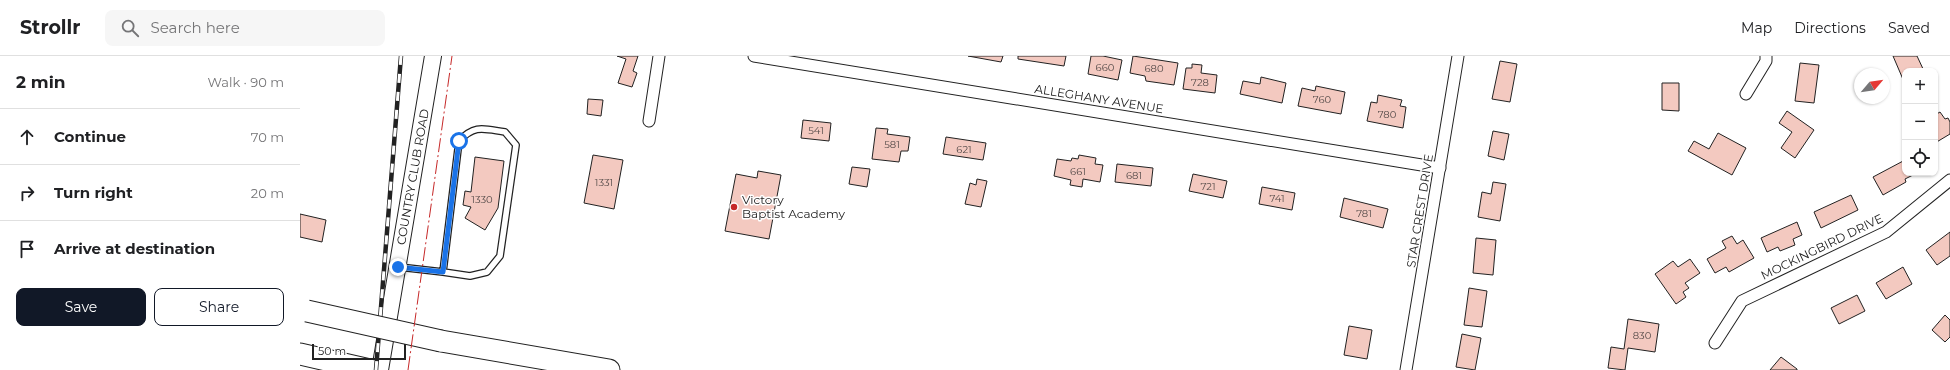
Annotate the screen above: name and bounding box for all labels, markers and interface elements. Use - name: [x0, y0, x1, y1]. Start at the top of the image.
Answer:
- search box: [105, 10, 385, 46]
- text: Strollr: [20, 16, 81, 39]
- icon: search: [119, 17, 141, 39]
- text: Search here: [151, 18, 240, 37]
- text: Map: [1741, 19, 1772, 37]
- text: Directions: [1794, 19, 1866, 37]
- text: Saved: [1888, 19, 1930, 37]
- house number: 660: [1096, 61, 1115, 74]
- house number: 680: [1144, 62, 1164, 75]
- north arrow: [1854, 68, 1890, 104]
- map controls: [1902, 68, 1938, 176]
- button: +: [1902, 68, 1938, 104]
- text: 2 min: [16, 72, 66, 92]
- text: Walk · 90 m: [208, 74, 284, 90]
- house number: 728: [1191, 76, 1209, 89]
- street label: ALLEGHANY AVENUE: [1034, 81, 1165, 116]
- house number: 760: [1313, 93, 1332, 106]
- button: −: [1902, 104, 1938, 140]
- street label: COUNTRY CLUB ROAD: [393, 108, 432, 246]
- house number: 780: [1378, 108, 1397, 121]
- house number: 541: [808, 124, 824, 137]
- icon: ahead: [16, 126, 38, 148]
- text: Continue: [54, 127, 126, 146]
- text: 70 m: [251, 129, 284, 145]
- route start: [450, 132, 468, 150]
- house number: 581: [884, 138, 900, 151]
- button: locate: [1902, 140, 1938, 176]
- house number: 621: [956, 143, 972, 156]
- street label: STAR CREST DRIVE: [1403, 153, 1436, 269]
- house number: 661: [1070, 165, 1086, 178]
- house number: 681: [1126, 169, 1142, 182]
- house number: 1331: [595, 176, 613, 189]
- house number: 721: [1200, 180, 1216, 193]
- icon: right: [16, 182, 38, 204]
- text: Turn right: [54, 183, 133, 202]
- text: 20 m: [251, 185, 284, 201]
- place label: Victory Baptist Academy: [742, 192, 846, 221]
- house number: 741: [1269, 192, 1285, 205]
- house number: 1330: [471, 193, 493, 206]
- marker: Victory Baptist Academy: [729, 202, 739, 212]
- house number: 781: [1356, 207, 1372, 220]
- street label: MOCKINGBIRD DRIVE: [1758, 210, 1885, 283]
- icon: arrive: [16, 238, 38, 260]
- text: Arrive at destination: [54, 239, 215, 258]
- route end: [389, 258, 407, 276]
- button: Save: [16, 288, 146, 326]
- button: Share: [154, 288, 284, 326]
- house number: 830: [1633, 329, 1652, 342]
- scale bar: [312, 342, 406, 361]
- text: 50 m: [318, 344, 346, 358]

